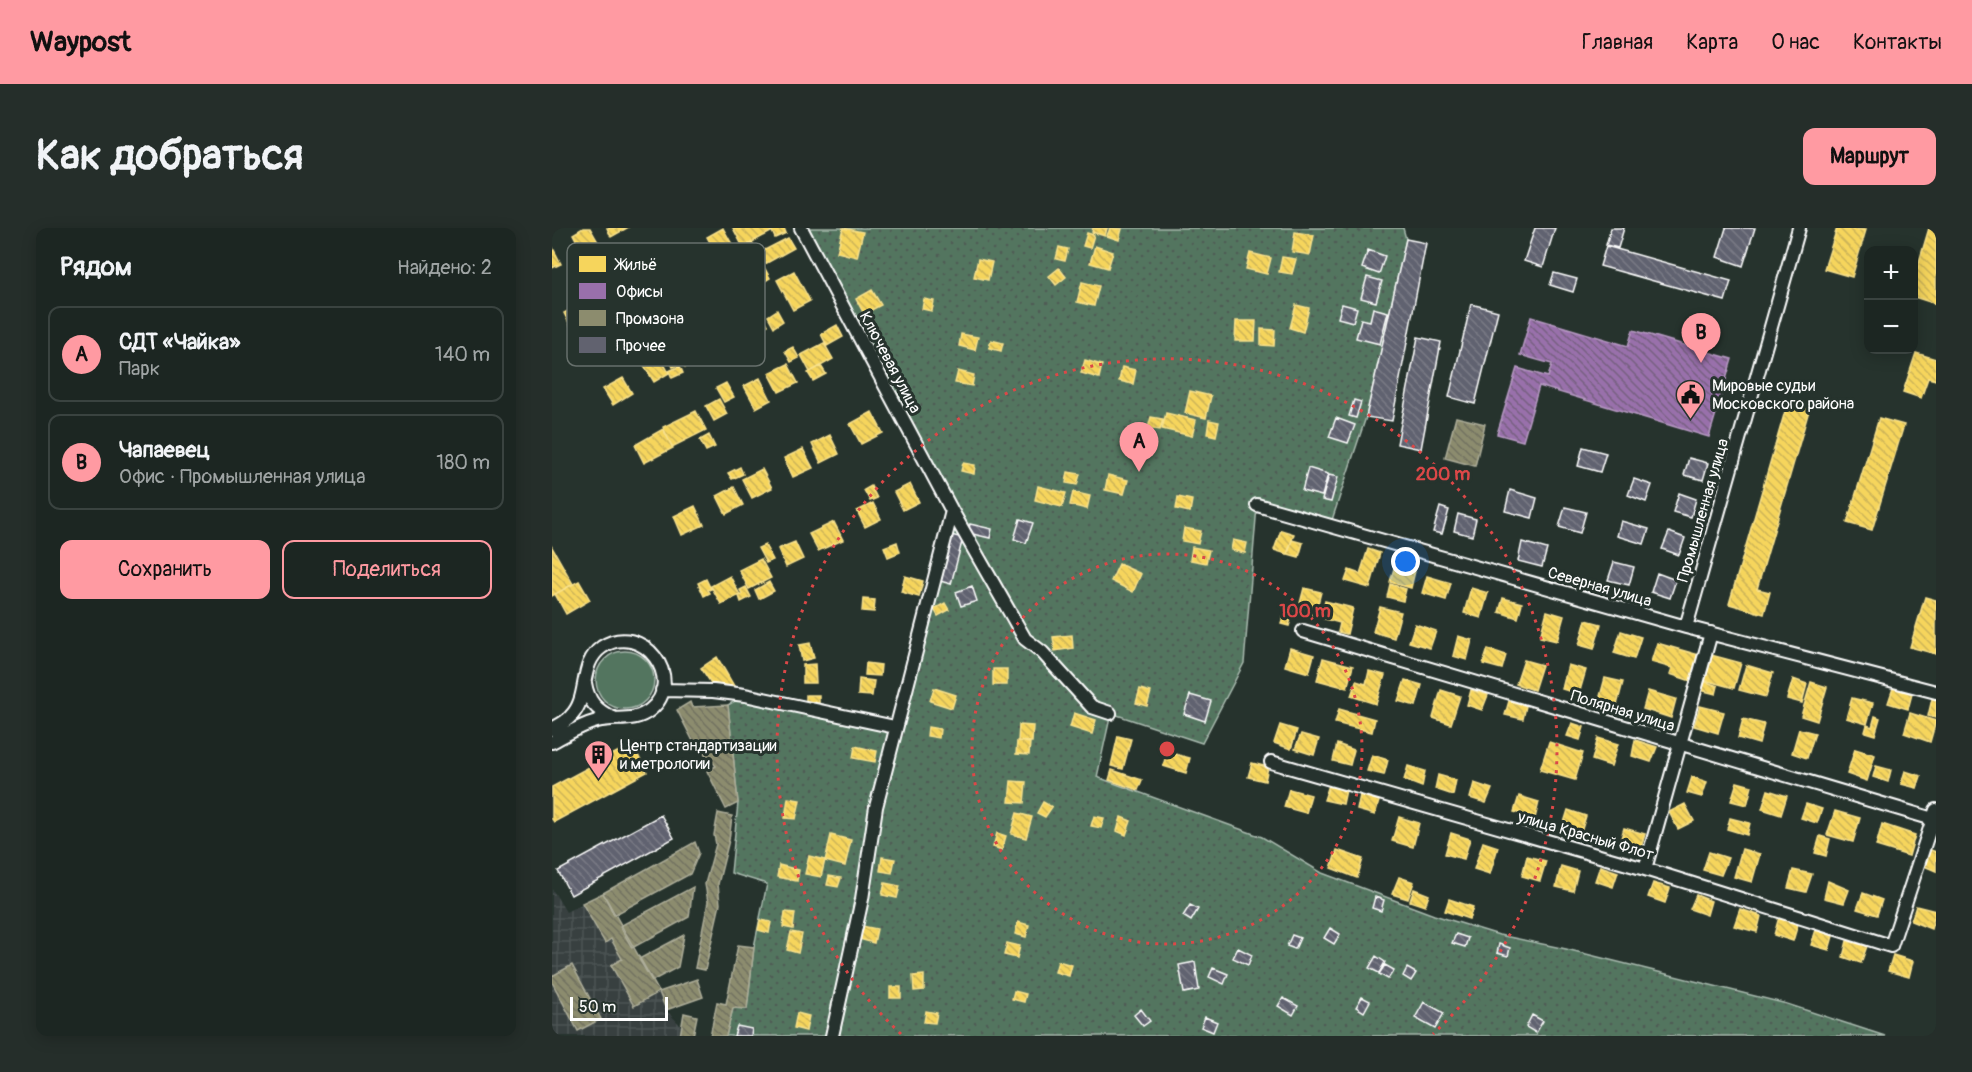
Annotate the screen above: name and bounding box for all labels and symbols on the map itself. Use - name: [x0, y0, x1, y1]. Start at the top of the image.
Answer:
- legend: [567, 243, 765, 366]
- text: Жильё: [613, 255, 657, 275]
- text: Офисы: [616, 282, 663, 302]
- street label: Ключевая улица: [855, 308, 925, 417]
- text: Промзона: [616, 309, 684, 329]
- pin: B: [1682, 314, 1720, 363]
- text: Прочее: [616, 336, 666, 356]
- place label: Мировые судьи Московского района: [1712, 376, 1854, 414]
- public building icon: Мировые судьи Московского района: [1675, 378, 1707, 420]
- pin: A: [1120, 422, 1158, 472]
- street label: Промышленная улица: [1673, 436, 1733, 584]
- text: 200 m: [1416, 463, 1470, 486]
- your location: [1391, 547, 1420, 576]
- street label: Северная улица: [1545, 563, 1654, 611]
- text: 100 m: [1279, 600, 1331, 623]
- street label: Полярная улица: [1568, 686, 1677, 736]
- place label: Центр стандартизации и метрологии: [620, 736, 777, 774]
- building icon: Центр стандартизации и метрологии: [583, 738, 615, 780]
- centre of rings: [1157, 739, 1177, 759]
- street label: улица Красный Флот: [1514, 807, 1656, 865]
- scale bar: [570, 994, 668, 1022]

